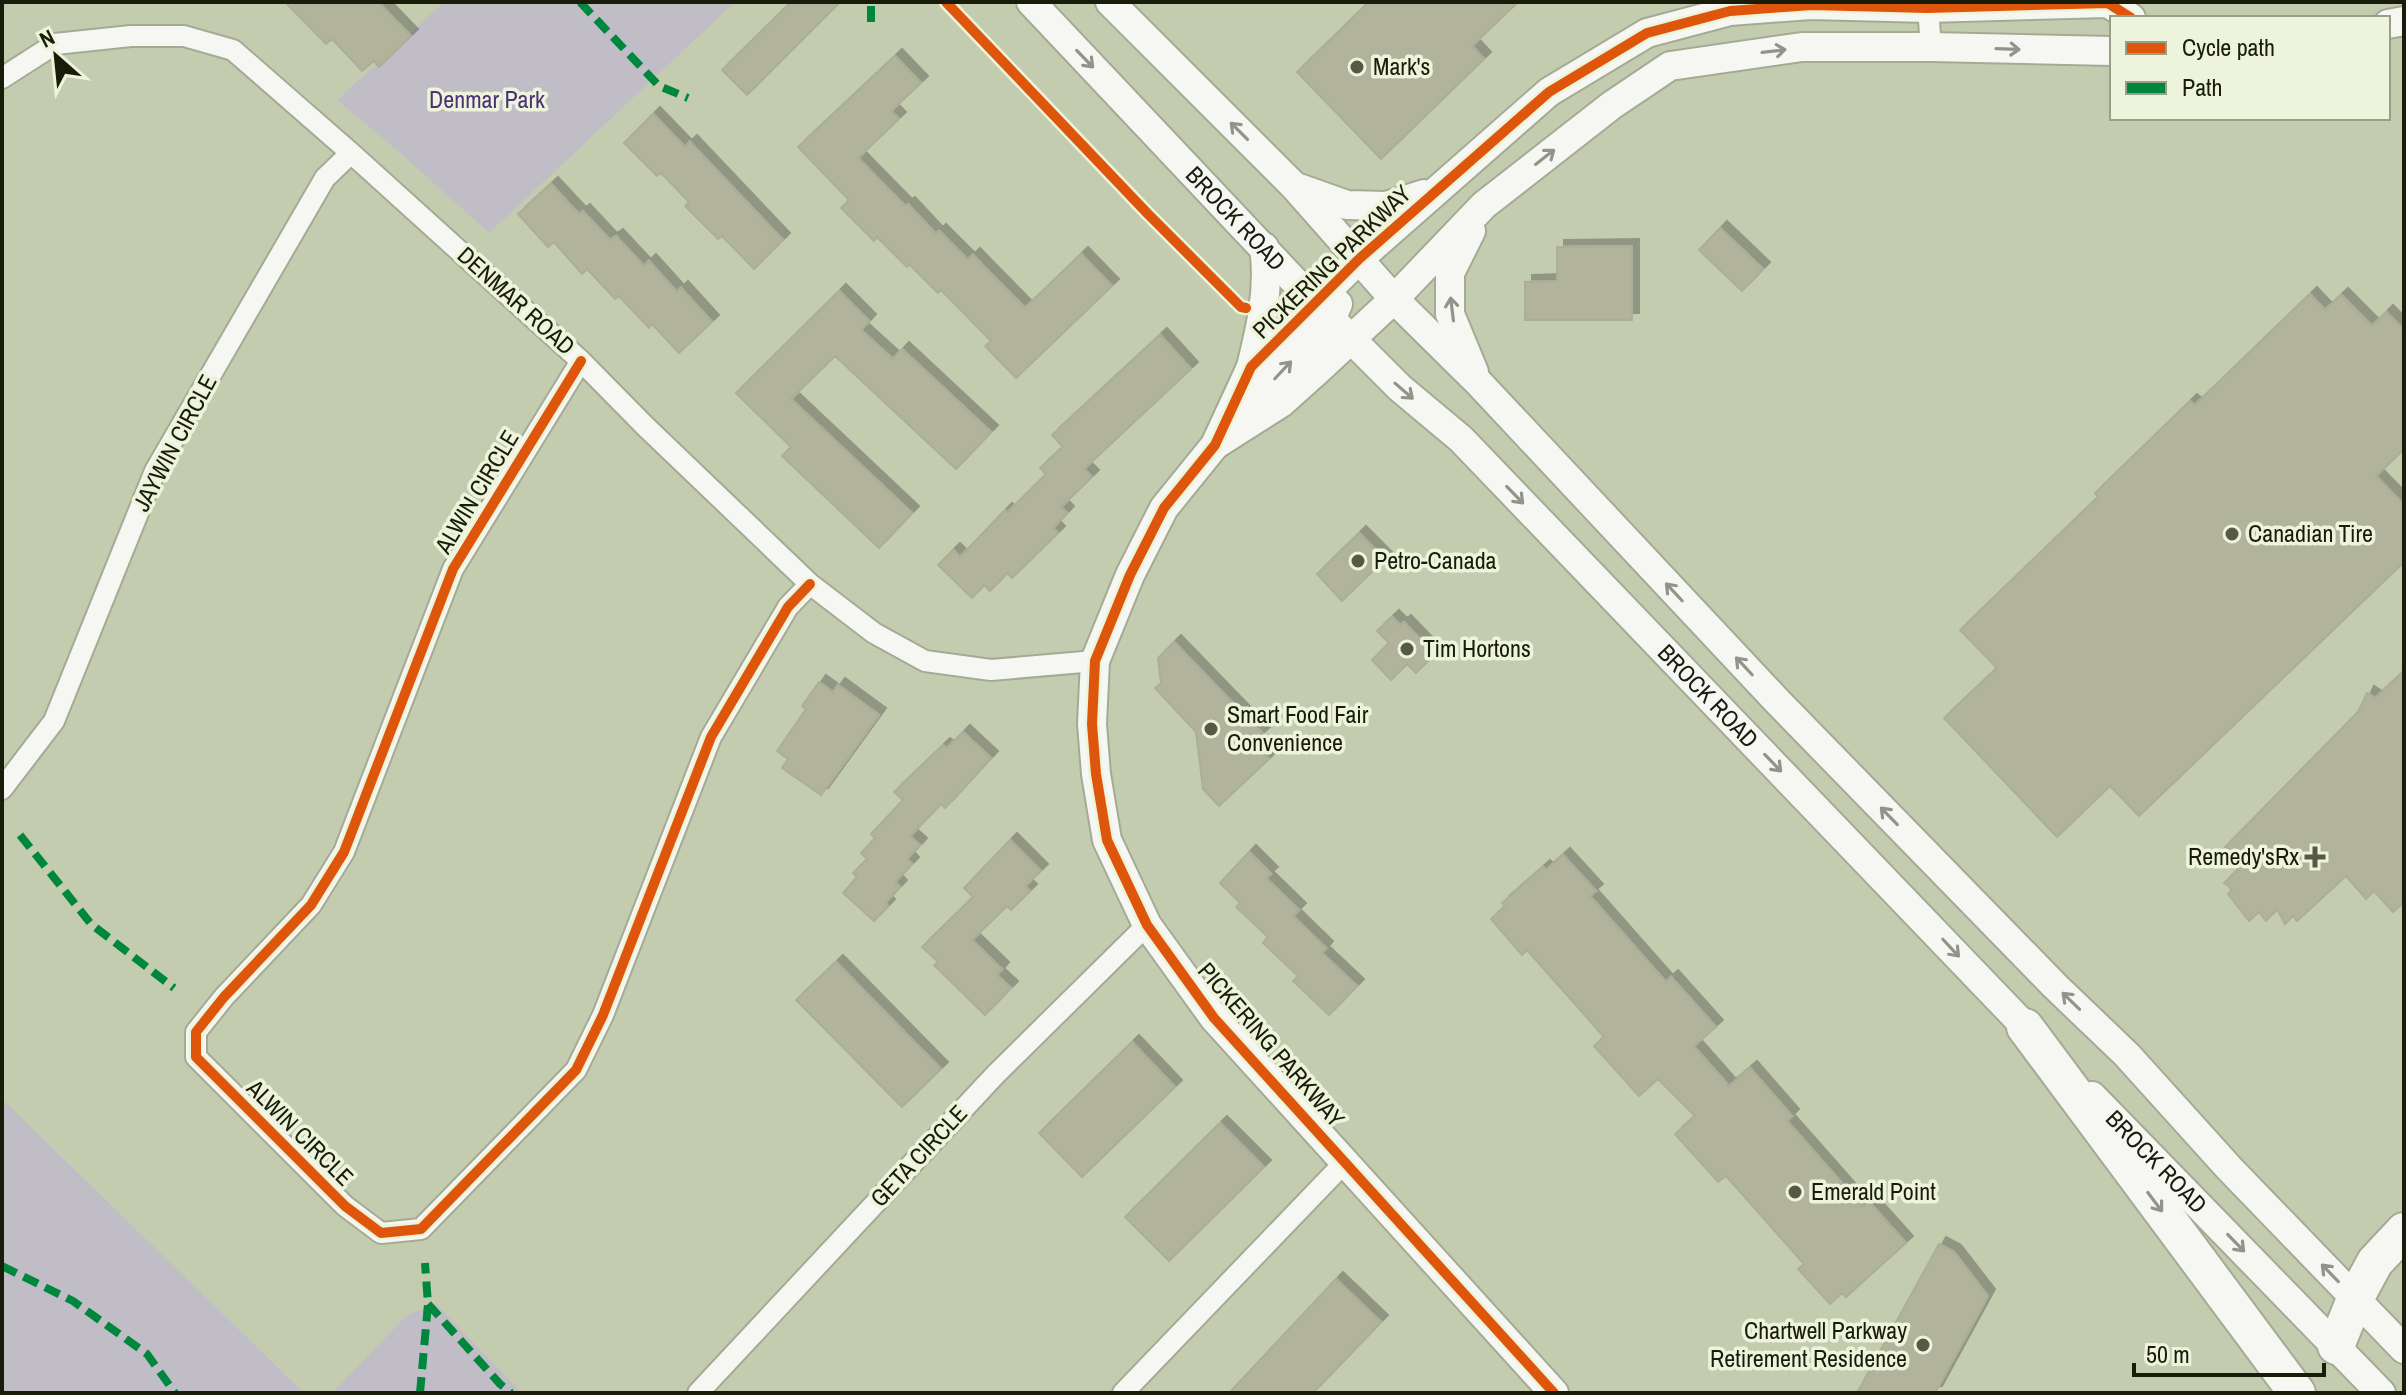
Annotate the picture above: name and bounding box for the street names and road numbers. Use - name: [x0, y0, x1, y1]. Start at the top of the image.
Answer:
- street label: BROCK ROAD: [1179, 159, 1293, 277]
- street label: PICKERING PARKWAY: [1245, 177, 1417, 345]
- street label: DENMAR ROAD: [451, 239, 582, 362]
- street label: JAYWIN CIRCLE: [125, 369, 224, 517]
- street label: ALWIN CIRCLE: [426, 424, 526, 560]
- street label: BROCK ROAD: [1651, 637, 1766, 754]
- street label: PICKERING PARKWAY: [1191, 955, 1352, 1134]
- street label: ALWIN CIRCLE: [240, 1071, 361, 1193]
- street label: GETA CIRCLE: [863, 1097, 974, 1213]
- street label: BROCK ROAD: [2099, 1103, 2215, 1220]

